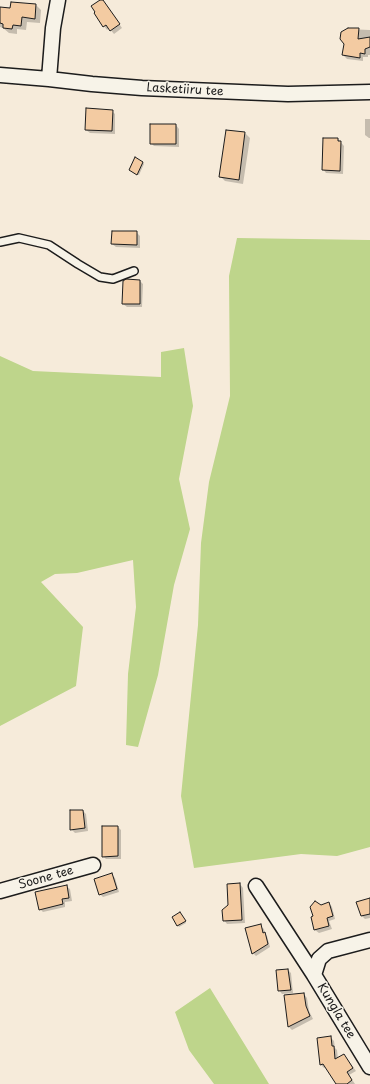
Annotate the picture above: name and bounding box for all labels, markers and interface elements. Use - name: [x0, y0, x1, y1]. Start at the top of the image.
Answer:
- street label: Lasketiiru tee: [146, 81, 224, 99]
- street label: Soone tee: [17, 863, 75, 893]
- street label: Kungla tee: [314, 981, 358, 1041]

